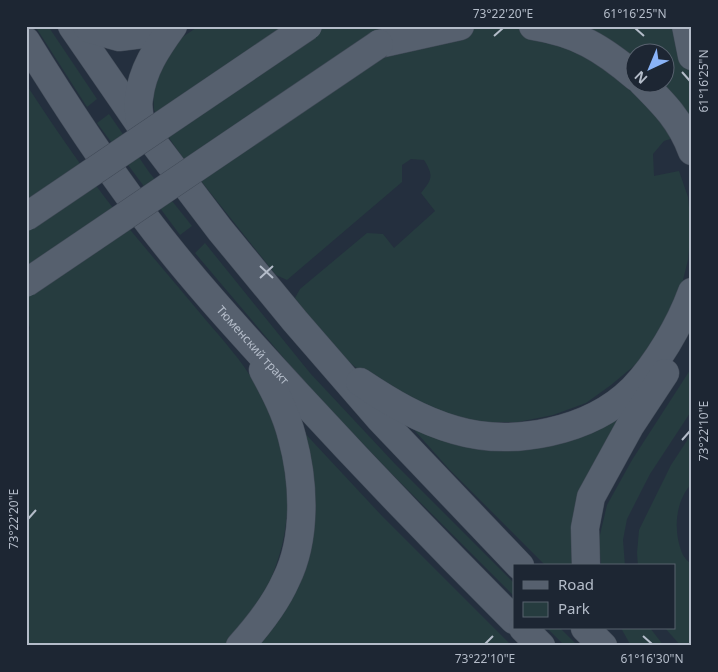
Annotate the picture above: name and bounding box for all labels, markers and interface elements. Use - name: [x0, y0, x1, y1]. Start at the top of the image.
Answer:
- text: 73°22'20"E: [473, 5, 533, 22]
- text: 61°16'25"N: [603, 5, 667, 22]
- north arrow: [626, 42, 676, 92]
- text: 61°16'25"N: [695, 49, 712, 113]
- text: N: [630, 67, 651, 89]
- street label: Тюменский тракт: [213, 302, 293, 388]
- text: 73°22'10"E: [695, 401, 712, 461]
- text: 73°22'20"E: [5, 489, 22, 549]
- legend: [513, 564, 676, 630]
- text: Road: [558, 574, 594, 594]
- text: Park: [558, 598, 590, 618]
- text: 73°22'10"E: [455, 650, 515, 667]
- text: 61°16'30"N: [620, 650, 684, 667]

